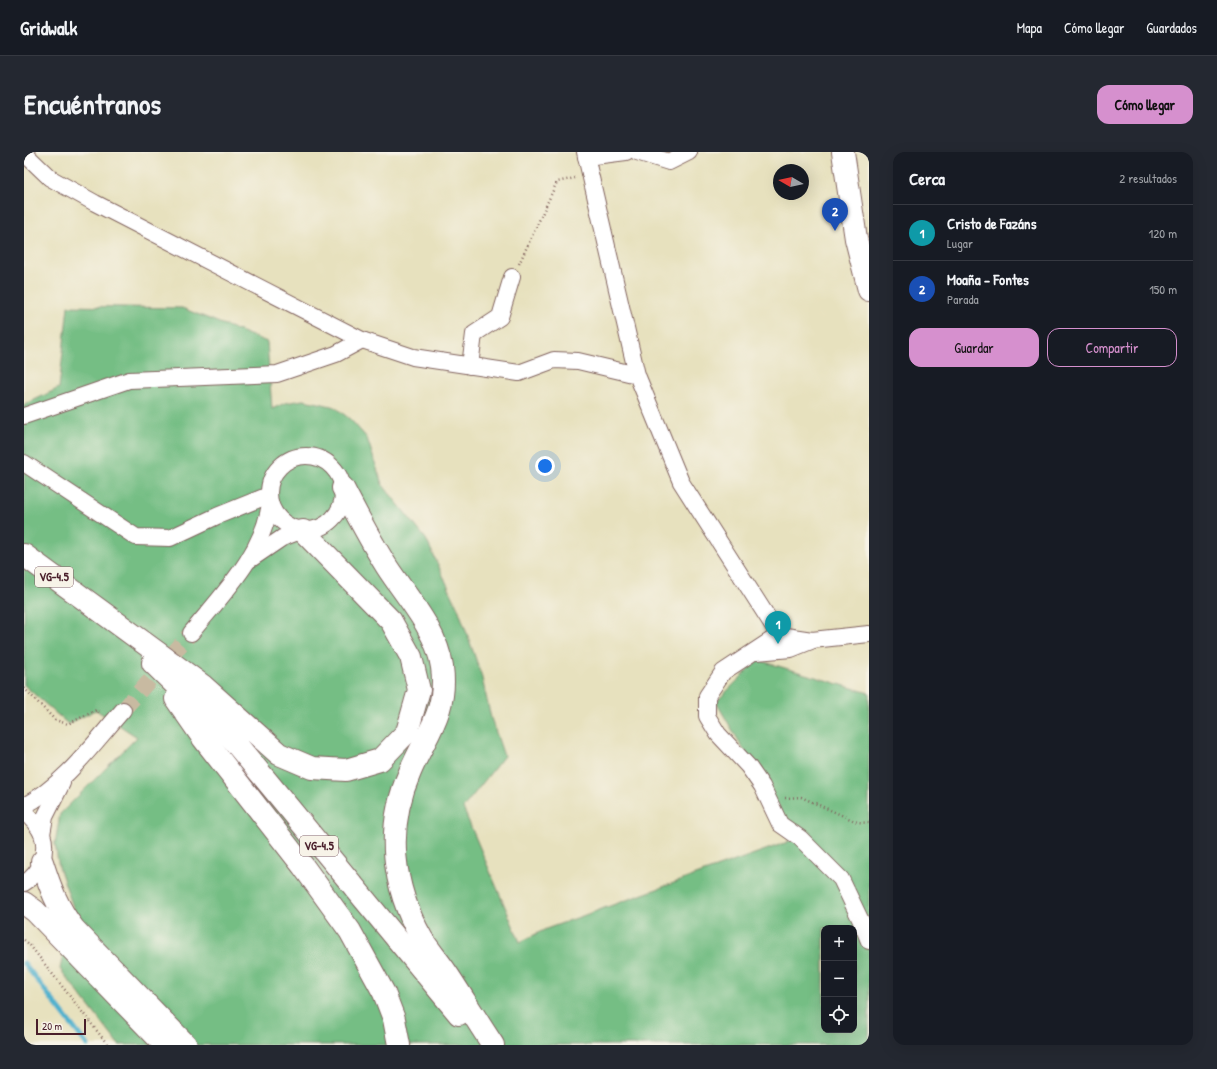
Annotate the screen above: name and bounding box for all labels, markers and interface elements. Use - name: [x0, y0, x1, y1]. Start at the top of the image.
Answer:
- text: Gridwalk: [20, 15, 77, 41]
- text: Mapa: [1017, 18, 1042, 37]
- text: Cómo llegar: [1064, 18, 1124, 37]
- text: Guardados: [1146, 18, 1197, 37]
- text: Encuéntranos: [24, 85, 161, 123]
- button: Cómo llegar: [1097, 85, 1193, 124]
- north arrow: [773, 164, 809, 200]
- text: Cerca: [909, 167, 945, 190]
- text: 2 resultados: [1119, 169, 1177, 187]
- pin: 2: [822, 198, 848, 231]
- text: Cristo de Fazáns: [947, 213, 1036, 234]
- text: 1: [920, 224, 924, 242]
- text: 120 m: [1149, 224, 1177, 242]
- text: Lugar: [947, 234, 973, 252]
- text: Moaña - Fontes: [947, 269, 1029, 290]
- text: 2: [919, 280, 925, 298]
- text: 150 m: [1149, 280, 1177, 298]
- text: Parada: [947, 290, 979, 308]
- button: Guardar: [909, 328, 1039, 367]
- button: Compartir: [1047, 328, 1177, 367]
- your location: [535, 456, 555, 476]
- road number: VG-4.5: [35, 567, 73, 587]
- pin: 1: [765, 611, 791, 644]
- road number: VG-4.5: [300, 836, 338, 856]
- map controls: [821, 925, 857, 1033]
- button: +: [821, 925, 857, 961]
- button: −: [821, 961, 857, 997]
- button: locate: [821, 997, 857, 1033]
- scale bar: [36, 1017, 86, 1036]
- text: 20 m: [42, 1019, 62, 1033]

